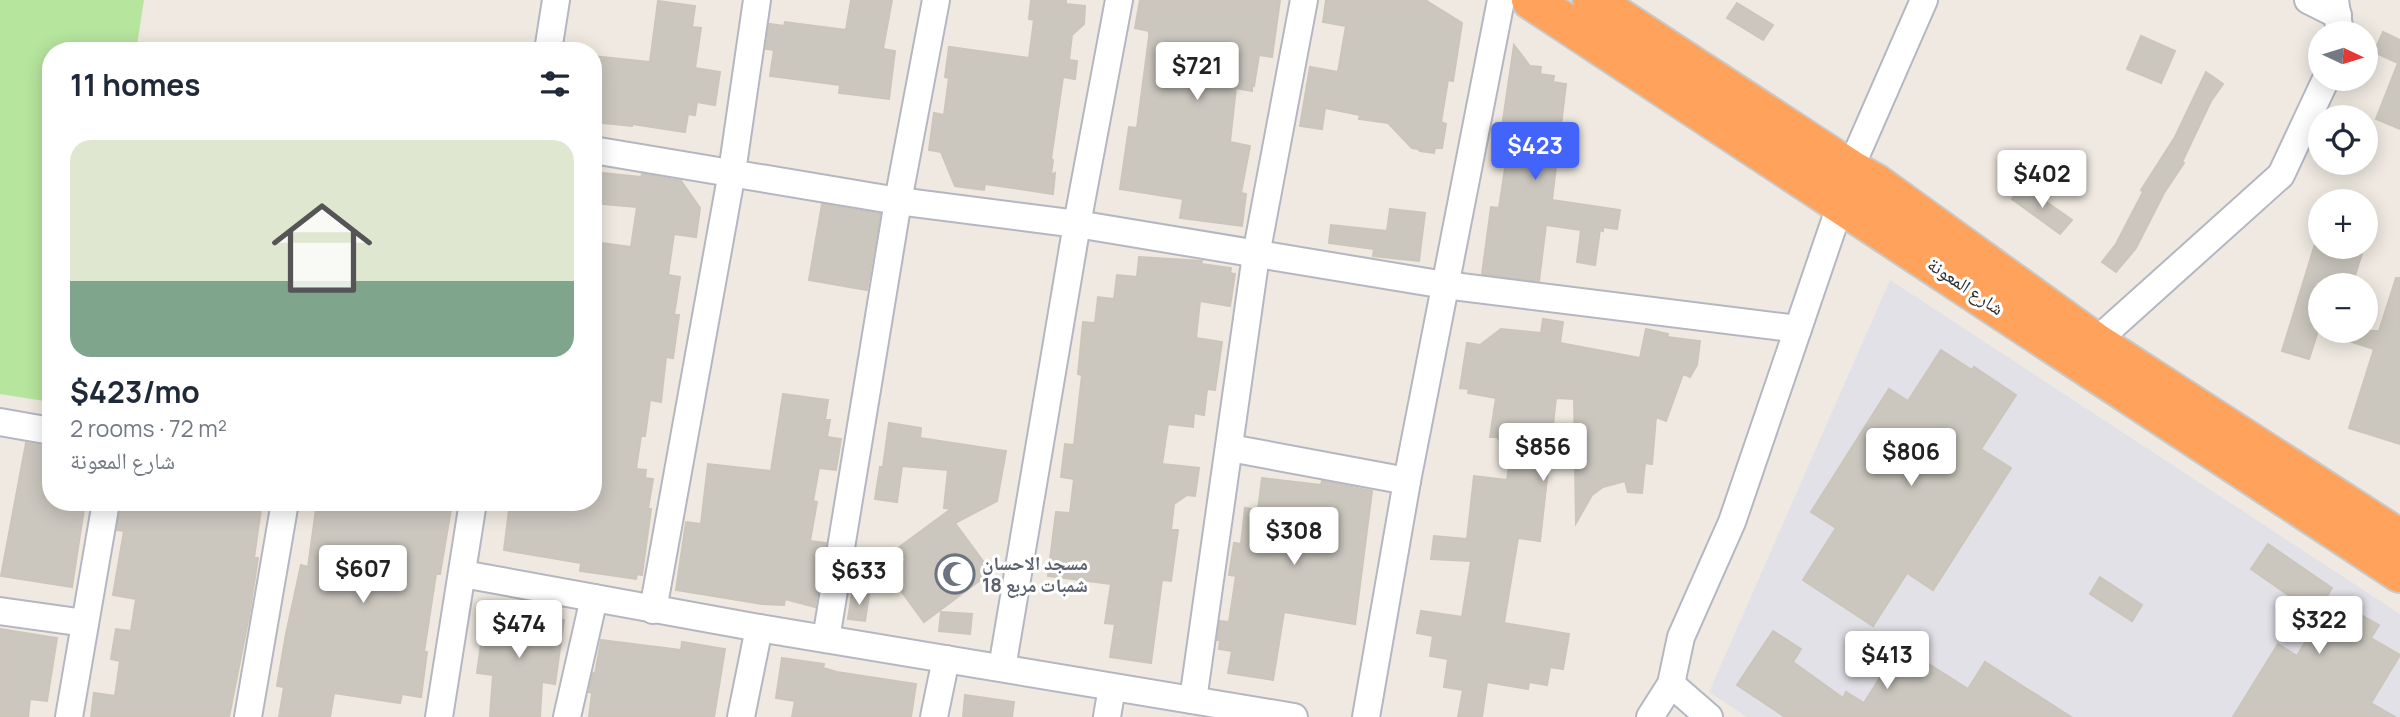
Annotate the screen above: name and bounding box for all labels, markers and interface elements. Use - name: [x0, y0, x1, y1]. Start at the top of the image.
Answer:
- north arrow: [2308, 21, 2378, 91]
- map controls: [2308, 21, 2378, 343]
- pin: $721: [1156, 42, 1238, 102]
- text: $721: [1172, 49, 1222, 81]
- text: 11 homes: [70, 64, 201, 105]
- icon: filters: [536, 65, 574, 103]
- button: locate: [2308, 105, 2378, 175]
- pin: $423: [1494, 122, 1576, 182]
- text: $423: [1507, 129, 1563, 161]
- pin: $402: [2001, 150, 2083, 210]
- text: $402: [2013, 157, 2071, 189]
- icon: home: [259, 185, 385, 311]
- button: +: [2308, 189, 2378, 259]
- street label: شارع المعونة: [1923, 251, 2009, 321]
- button: −: [2308, 273, 2378, 343]
- text: $423/mo: [70, 371, 200, 412]
- text: 2 rooms · 72 m²: [70, 412, 227, 444]
- pin: $856: [1502, 424, 1584, 483]
- pin: $806: [1870, 428, 1952, 488]
- text: $856: [1515, 430, 1571, 462]
- text: $806: [1882, 435, 1940, 467]
- text: شارع المعونة: [70, 444, 175, 476]
- pin: $308: [1253, 508, 1335, 567]
- text: $308: [1265, 514, 1323, 546]
- pin: $607: [322, 546, 404, 605]
- pin: $633: [818, 548, 900, 607]
- place label: مسجد الاحسان شمبات مربع 18: [982, 550, 1088, 598]
- text: $607: [335, 552, 391, 584]
- mosque icon: مسجد الاحسان شمبات مربع 18: [934, 553, 976, 595]
- text: $633: [831, 554, 887, 586]
- pin: $322: [2278, 596, 2360, 656]
- pin: $474: [478, 600, 560, 660]
- text: $322: [2291, 603, 2347, 635]
- text: $474: [492, 607, 546, 639]
- pin: $413: [1846, 632, 1928, 691]
- text: $413: [1861, 638, 1913, 670]

